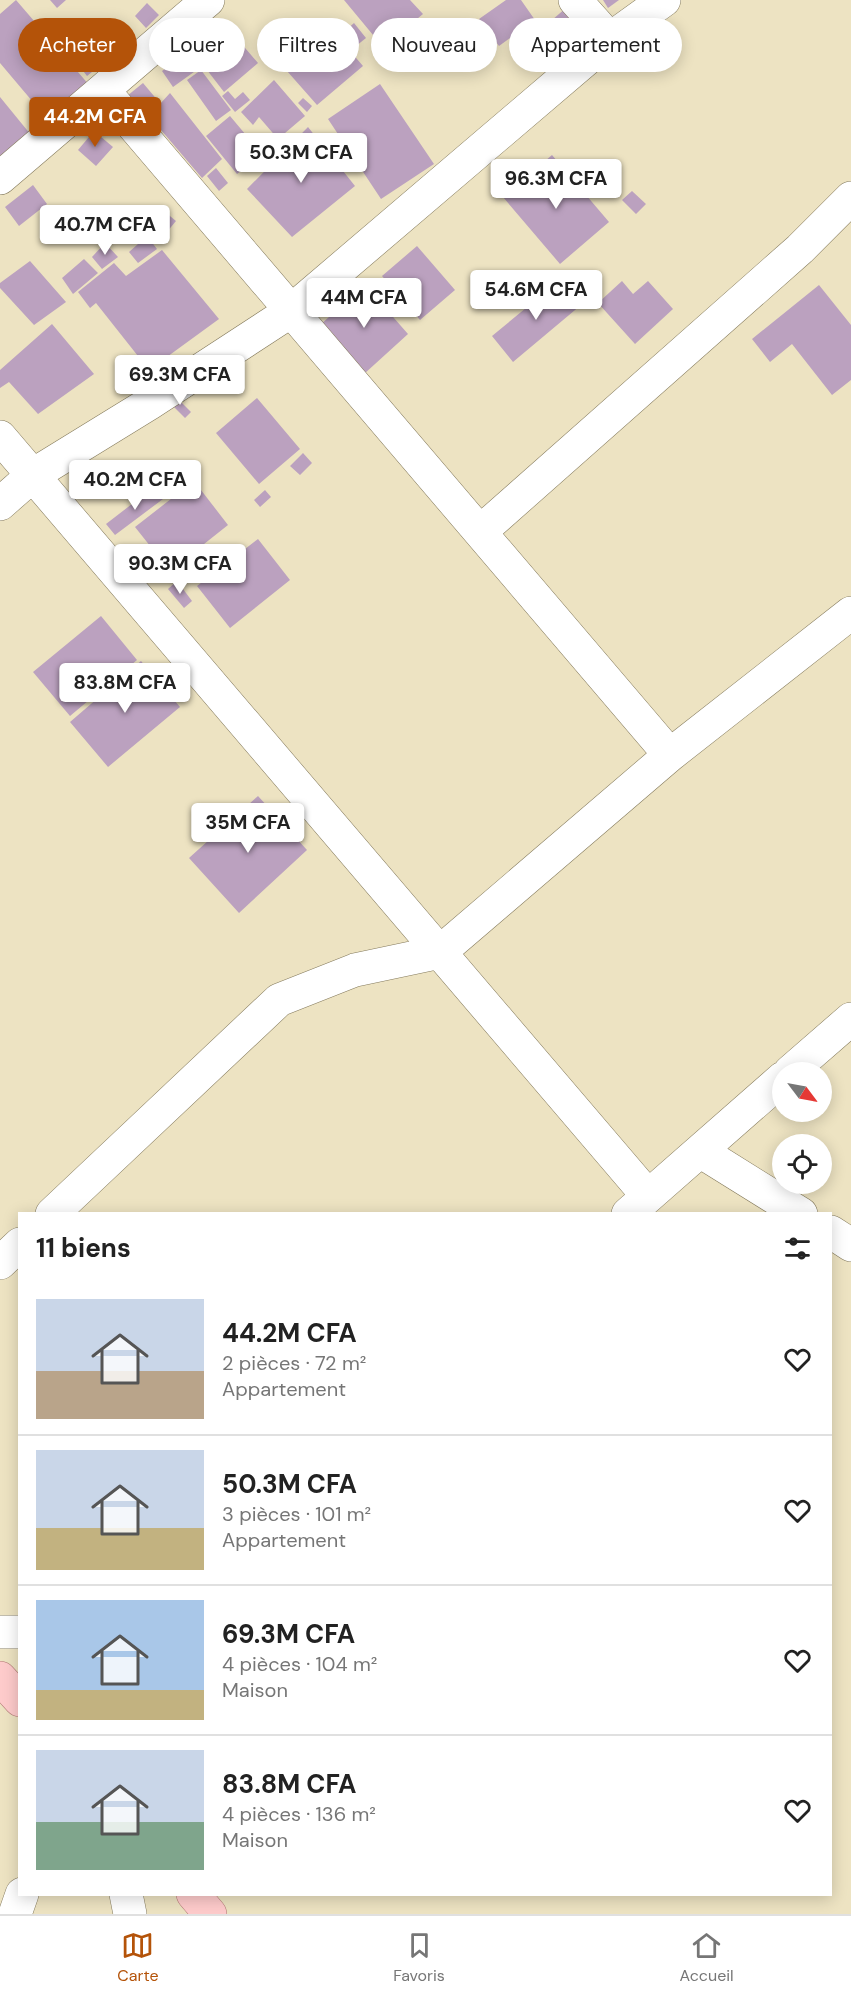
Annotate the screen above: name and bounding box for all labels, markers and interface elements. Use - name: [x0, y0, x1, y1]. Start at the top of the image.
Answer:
- chip: Acheter: [18, 18, 137, 72]
- chip: Louer: [149, 18, 245, 72]
- chip: Filtres: [257, 18, 359, 72]
- chip: Nouveau: [371, 18, 497, 72]
- chip: Appartement: [509, 18, 682, 72]
- pin: 44.2M CFA: [26, 97, 164, 148]
- text: 44.2M CFA: [43, 103, 147, 129]
- pin: 50.3M CFA: [232, 133, 370, 184]
- text: 50.3M CFA: [249, 139, 353, 165]
- pin: 96.3M CFA: [487, 159, 625, 210]
- text: 96.3M CFA: [505, 165, 607, 191]
- pin: 40.7M CFA: [36, 205, 174, 256]
- text: 40.7M CFA: [54, 211, 156, 237]
- pin: 54.6M CFA: [467, 270, 605, 321]
- text: 54.6M CFA: [484, 276, 588, 302]
- pin: 44M CFA: [309, 278, 419, 329]
- text: 44M CFA: [321, 284, 407, 310]
- pin: 69.3M CFA: [111, 355, 249, 406]
- text: 69.3M CFA: [129, 361, 231, 387]
- pin: 40.2M CFA: [66, 460, 204, 511]
- text: 40.2M CFA: [83, 466, 187, 492]
- pin: 90.3M CFA: [111, 544, 249, 595]
- text: 90.3M CFA: [128, 550, 232, 576]
- pin: 83.8M CFA: [56, 663, 194, 714]
- text: 83.8M CFA: [73, 669, 177, 695]
- pin: 35M CFA: [193, 803, 303, 854]
- text: 35M CFA: [205, 809, 291, 835]
- north arrow: [772, 1062, 832, 1122]
- map controls: [772, 1062, 832, 1194]
- button: locate: [772, 1134, 832, 1194]
- text: 11 biens: [36, 1231, 131, 1265]
- icon: filters: [781, 1232, 814, 1265]
- text: 44.2M CFA: [222, 1316, 357, 1350]
- icon: home: [84, 1323, 156, 1395]
- icon: heart: [781, 1343, 814, 1376]
- text: 2 pièces · 72 m²: [222, 1350, 366, 1376]
- text: Appartement: [222, 1376, 346, 1402]
- text: 50.3M CFA: [222, 1467, 357, 1501]
- icon: home: [84, 1474, 156, 1546]
- icon: heart: [781, 1494, 814, 1527]
- text: 3 pièces · 101 m²: [222, 1501, 371, 1527]
- text: Appartement: [222, 1527, 346, 1553]
- text: 69.3M CFA: [222, 1617, 355, 1651]
- icon: home: [84, 1624, 156, 1696]
- icon: heart: [781, 1644, 814, 1677]
- text: 4 pièces · 104 m²: [222, 1651, 377, 1677]
- text: Maison: [222, 1677, 288, 1703]
- text: 83.8M CFA: [222, 1767, 356, 1801]
- icon: home: [84, 1774, 156, 1846]
- icon: heart: [781, 1794, 814, 1827]
- text: 4 pièces · 136 m²: [222, 1801, 376, 1827]
- text: Maison: [222, 1827, 288, 1853]
- tab: Carte: [117, 1929, 159, 1986]
- tab: Favoris: [393, 1929, 445, 1986]
- tab: Accueil: [679, 1929, 734, 1986]

